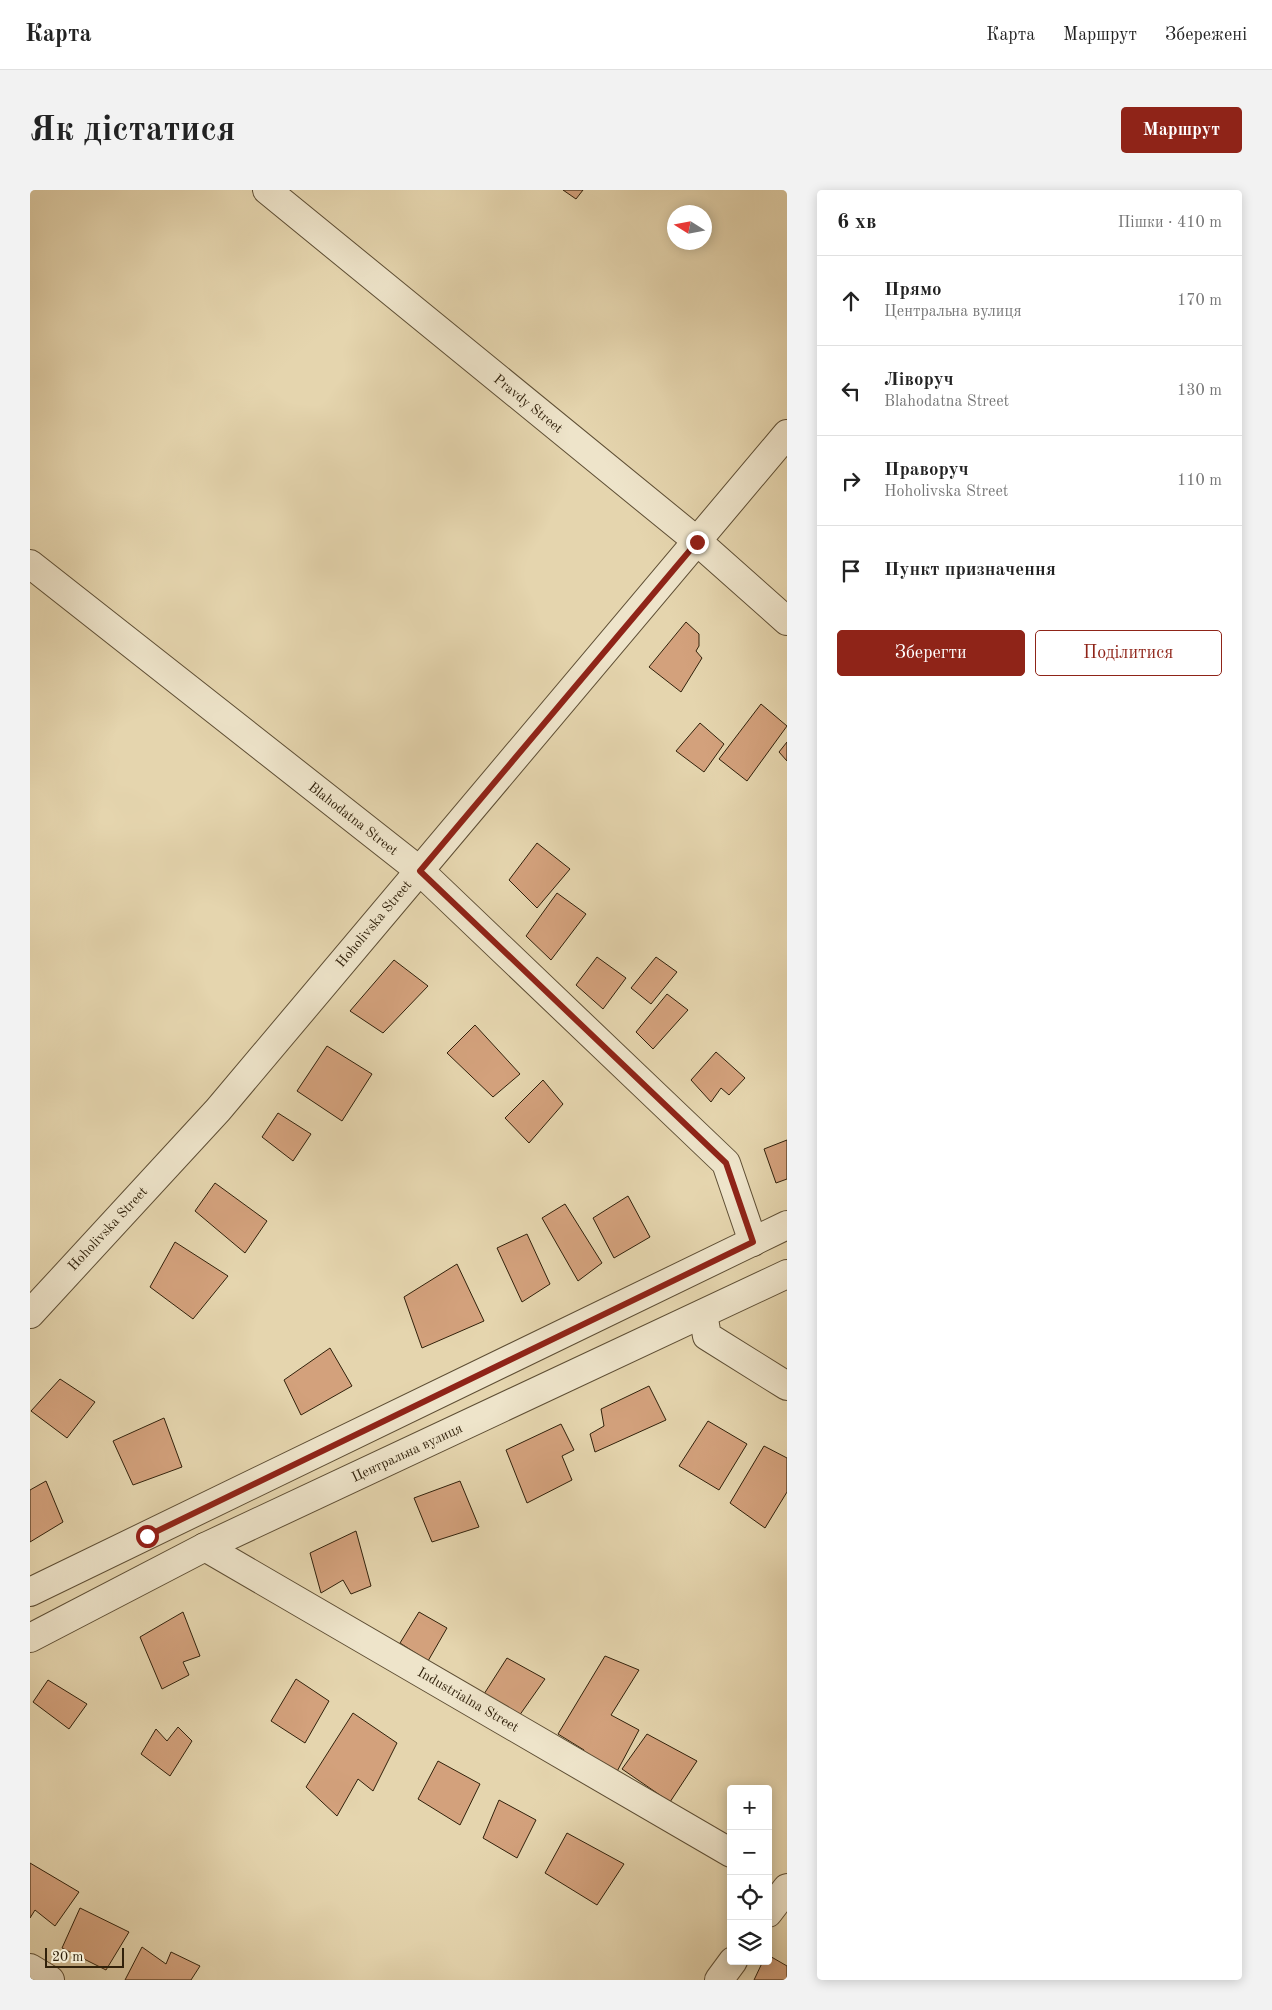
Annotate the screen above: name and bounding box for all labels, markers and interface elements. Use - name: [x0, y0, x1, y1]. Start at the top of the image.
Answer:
- text: Карта: [25, 23, 92, 47]
- text: Карта: [986, 26, 1035, 44]
- text: Маршрут: [1063, 26, 1137, 44]
- text: Збережені: [1165, 26, 1247, 44]
- button: Маршрут: [1121, 107, 1242, 153]
- text: Як дістатися: [30, 113, 235, 148]
- north arrow: [667, 205, 712, 250]
- text: 6 хв: [837, 212, 876, 233]
- text: Пішки · 410 m: [1118, 215, 1222, 231]
- text: Прямо: [884, 281, 942, 300]
- icon: ahead: [837, 287, 865, 315]
- text: 170 m: [1177, 293, 1222, 309]
- text: Центральна вулиця: [884, 304, 1022, 320]
- text: Ліворуч: [884, 371, 954, 390]
- street label: Pravdy Street: [491, 372, 565, 436]
- icon: left: [837, 377, 865, 405]
- text: 130 m: [1177, 383, 1222, 399]
- text: Blahodatna Street: [884, 394, 1009, 410]
- text: Праворуч: [884, 461, 969, 480]
- icon: right: [837, 467, 865, 495]
- text: 110 m: [1177, 473, 1222, 489]
- text: Hoholivska Street: [884, 484, 1008, 500]
- route end: [686, 531, 709, 554]
- icon: arrive: [837, 557, 865, 585]
- text: Пункт призначення: [884, 561, 1056, 580]
- button: Зберегти: [837, 630, 1025, 676]
- button: Поділитися: [1035, 630, 1222, 676]
- street label: Blahodatna Street: [306, 780, 401, 858]
- street label: Hoholivska Street: [334, 878, 414, 970]
- street label: Hoholivska Street: [66, 1184, 150, 1274]
- street label: Центральна вулиця: [350, 1421, 464, 1485]
- route start: [136, 1525, 159, 1548]
- street label: Industrialna Street: [415, 1665, 521, 1735]
- map controls: [727, 1785, 772, 1965]
- button: +: [727, 1785, 772, 1830]
- button: −: [727, 1830, 772, 1875]
- button: locate: [727, 1875, 772, 1920]
- button: layers: [727, 1920, 772, 1965]
- scale bar: [45, 1945, 124, 1968]
- text: 20 m: [52, 1950, 83, 1964]

